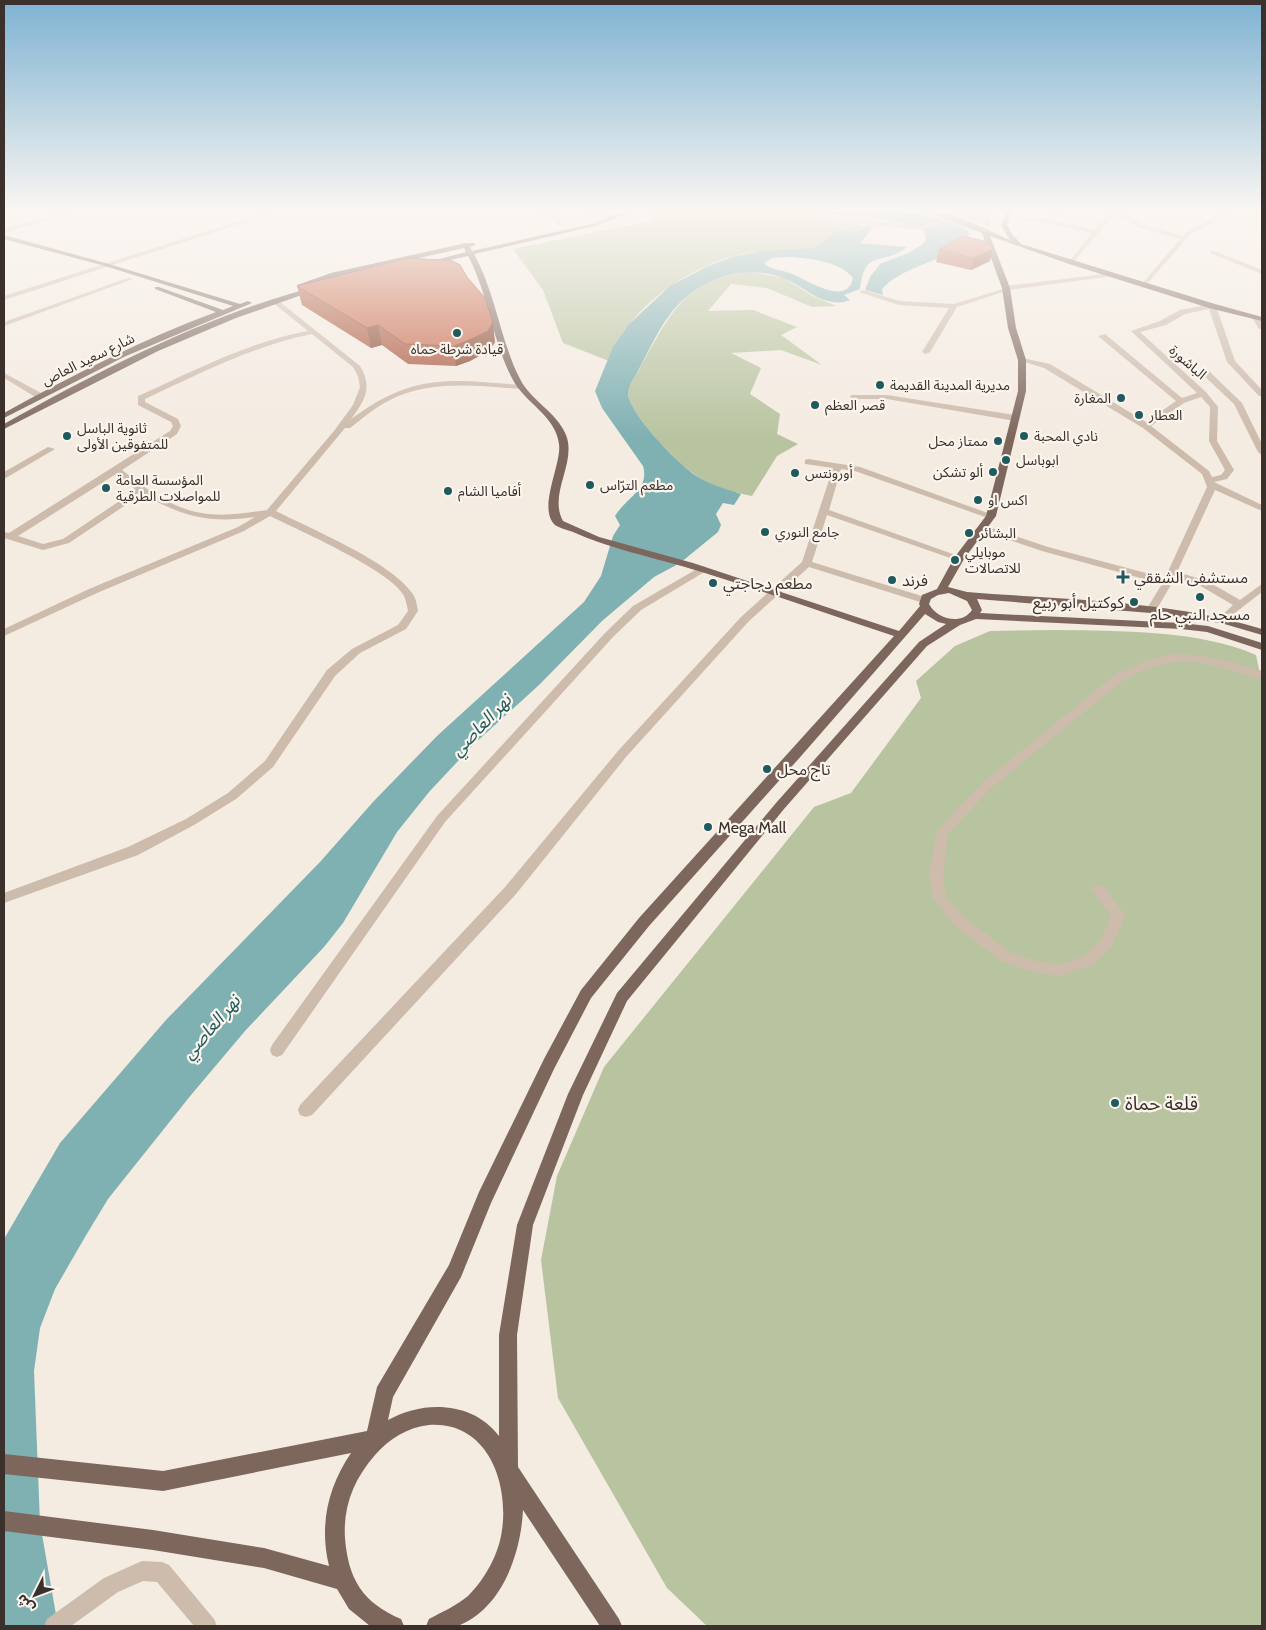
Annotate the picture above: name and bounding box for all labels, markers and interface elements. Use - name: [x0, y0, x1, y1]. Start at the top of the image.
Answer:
- marker: قيادة شرطة حماه: [451, 327, 463, 339]
- street label: شارع سعيد العاص: [39, 329, 138, 391]
- place label: قيادة شرطة حماه: [411, 340, 503, 358]
- street label: الباشورة: [1166, 341, 1210, 383]
- place label: مديرية المدينة القديمة: [890, 376, 1010, 394]
- marker: مديرية المدينة القديمة: [874, 379, 886, 391]
- place label: المغارة: [1074, 389, 1111, 407]
- marker: المغارة: [1115, 392, 1127, 404]
- place label: قصر العظم: [825, 396, 885, 416]
- marker: قصر العظم: [809, 399, 821, 411]
- place label: العطار: [1148, 406, 1182, 424]
- marker: العطار: [1133, 409, 1145, 421]
- place label: ثانوية الباسل للمتفوقين الأولى: [77, 419, 168, 453]
- place label: نادي المحبة: [1034, 427, 1098, 447]
- marker: ثانوية الباسل للمتفوقين الأولى: [61, 430, 73, 442]
- marker: نادي المحبة: [1018, 430, 1030, 442]
- place label: ممتاز محل: [928, 432, 988, 450]
- marker: ممتاز محل: [992, 435, 1004, 447]
- place label: ابوباسل: [1016, 451, 1059, 469]
- marker: ابوباسل: [1000, 454, 1012, 466]
- place label: ألو تشكن: [933, 463, 983, 481]
- place label: أورونتس: [805, 464, 853, 482]
- marker: ألو تشكن: [987, 466, 999, 478]
- marker: أورونتس: [789, 467, 801, 479]
- place label: المؤسسة العامة للمواصلات الطرقية: [116, 471, 220, 505]
- place label: مطعم الترّاس: [600, 476, 673, 496]
- marker: مطعم الترّاس: [584, 479, 596, 491]
- marker: المؤسسة العامة للمواصلات الطرقية: [100, 482, 112, 494]
- place label: أفاميا الشام: [458, 482, 522, 502]
- marker: أفاميا الشام: [442, 485, 454, 497]
- place label: اكس او: [988, 491, 1028, 509]
- marker: اكس او: [972, 494, 984, 506]
- place label: جامع النوري: [775, 523, 839, 543]
- place label: البشائر: [978, 524, 1016, 542]
- marker: جامع النوري: [759, 526, 771, 538]
- marker: البشائر: [963, 527, 975, 539]
- place label: موبايلي للاتصالات: [965, 543, 1021, 577]
- marker: موبايلي للاتصالات: [949, 554, 961, 566]
- place label: مستشفى الشققي: [1134, 568, 1248, 590]
- marker: مستشفى الشققي: [1116, 570, 1130, 584]
- place label: فرند: [902, 571, 928, 590]
- place label: مطعم دجاجتي: [723, 574, 813, 596]
- marker: فرند: [886, 574, 898, 586]
- marker: مطعم دجاجتي: [707, 577, 719, 589]
- marker: مسجد النبي حام: [1194, 591, 1206, 603]
- place label: كوكتيل أبو ربيع: [1033, 593, 1124, 615]
- marker: كوكتيل أبو ربيع: [1128, 596, 1140, 608]
- place label: مسجد النبي حام: [1150, 605, 1250, 627]
- water label: نهر العاصي: [446, 688, 520, 763]
- place label: تاج محل: [777, 760, 831, 782]
- marker: تاج محل: [761, 763, 773, 775]
- place label: Mega Mall: [718, 818, 787, 837]
- marker: Mega Mall: [702, 821, 714, 833]
- water label: نهر العاصي: [177, 989, 249, 1066]
- place label: قلعة حماة: [1125, 1092, 1198, 1115]
- marker: قلعة حماة: [1109, 1097, 1121, 1109]
- north arrow: [10, 1570, 60, 1620]
- text: ش: [12, 1591, 38, 1617]

